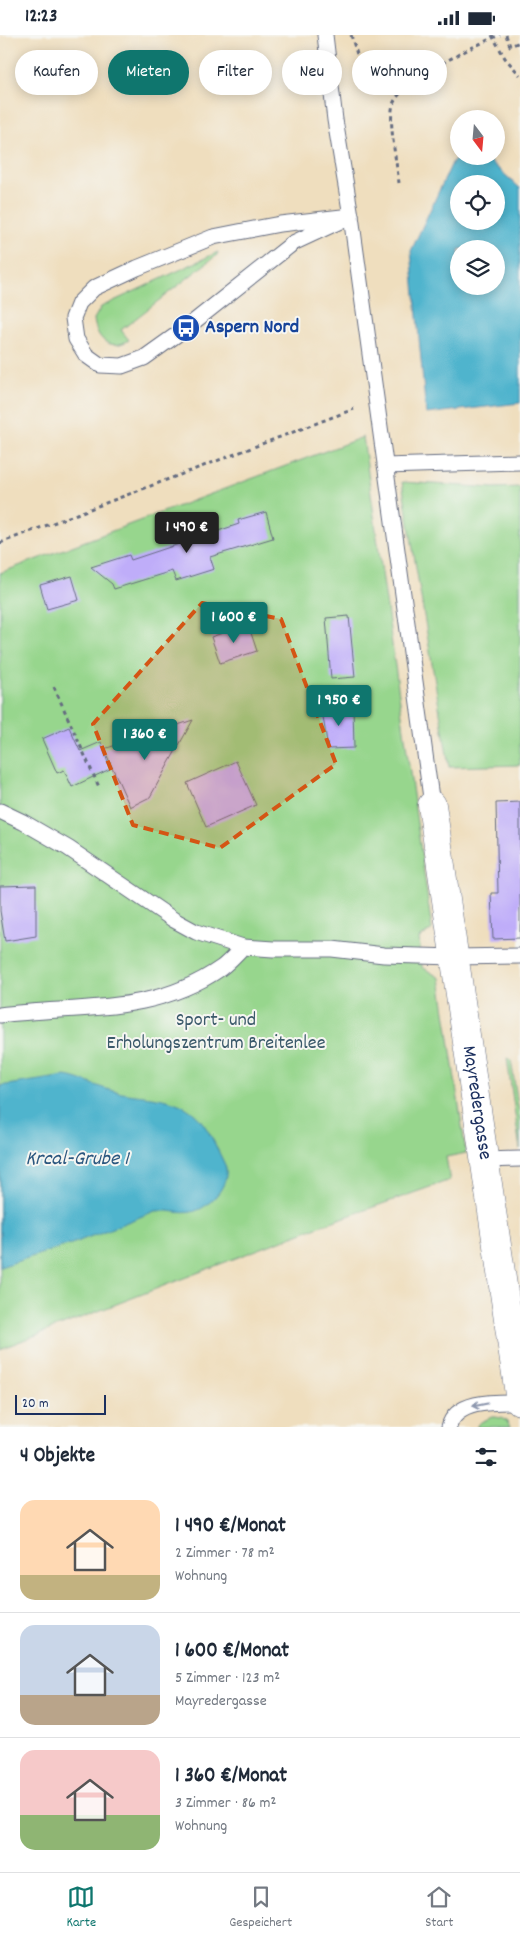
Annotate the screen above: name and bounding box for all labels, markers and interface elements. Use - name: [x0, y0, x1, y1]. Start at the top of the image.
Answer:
- text: 12:23: [25, 4, 57, 31]
- chip: Kaufen: [15, 50, 98, 95]
- chip: Mieten: [108, 50, 189, 95]
- chip: Filter: [199, 50, 272, 95]
- chip: Neu: [282, 50, 342, 95]
- chip: Wohnung: [352, 50, 447, 95]
- north arrow: [450, 110, 505, 165]
- map controls: [450, 110, 505, 295]
- button: locate: [450, 175, 505, 230]
- button: layers: [450, 240, 505, 295]
- bus stop icon: Aspern Nord: [171, 313, 201, 343]
- place label: Aspern Nord: [205, 314, 299, 342]
- pin: 1 490 €: [141, 511, 233, 554]
- text: 1 490 €: [166, 516, 208, 539]
- pin: 1 600 €: [188, 601, 280, 644]
- text: 1 600 €: [211, 606, 257, 629]
- pin: 1 950 €: [293, 685, 385, 727]
- text: 1 950 €: [317, 689, 361, 712]
- pin: 1 360 €: [99, 719, 191, 761]
- text: 1 360 €: [123, 723, 167, 746]
- park label: Sport- und Erholungszentrum Breitenlee: [107, 1007, 326, 1058]
- street label: Mayredergasse: [454, 1044, 498, 1162]
- water label: Krcal-Grube 1: [25, 1145, 131, 1175]
- scale bar: [15, 1392, 106, 1415]
- text: 20 m: [22, 1394, 49, 1414]
- one-way arrow: [472, 1401, 488, 1410]
- text: 4 Objekte: [20, 1442, 95, 1472]
- icon: filters: [472, 1443, 500, 1471]
- text: 1 490 €/Monat: [175, 1512, 286, 1542]
- icon: home: [60, 1520, 120, 1580]
- text: 2 Zimmer · 78 m²: [175, 1542, 275, 1565]
- text: Wohnung: [175, 1565, 227, 1588]
- text: 1 600 €/Monat: [175, 1637, 289, 1667]
- icon: home: [60, 1645, 120, 1705]
- text: 5 Zimmer · 123 m²: [175, 1667, 280, 1690]
- text: Mayredergasse: [175, 1690, 267, 1713]
- text: 1 360 €/Monat: [175, 1762, 287, 1792]
- icon: home: [60, 1770, 120, 1830]
- text: 3 Zimmer · 86 m²: [175, 1792, 276, 1815]
- text: Wohnung: [175, 1815, 227, 1838]
- tab: Karte: [67, 1883, 96, 1933]
- tab: Gespeichert: [229, 1883, 292, 1933]
- tab: Start: [425, 1883, 453, 1933]

